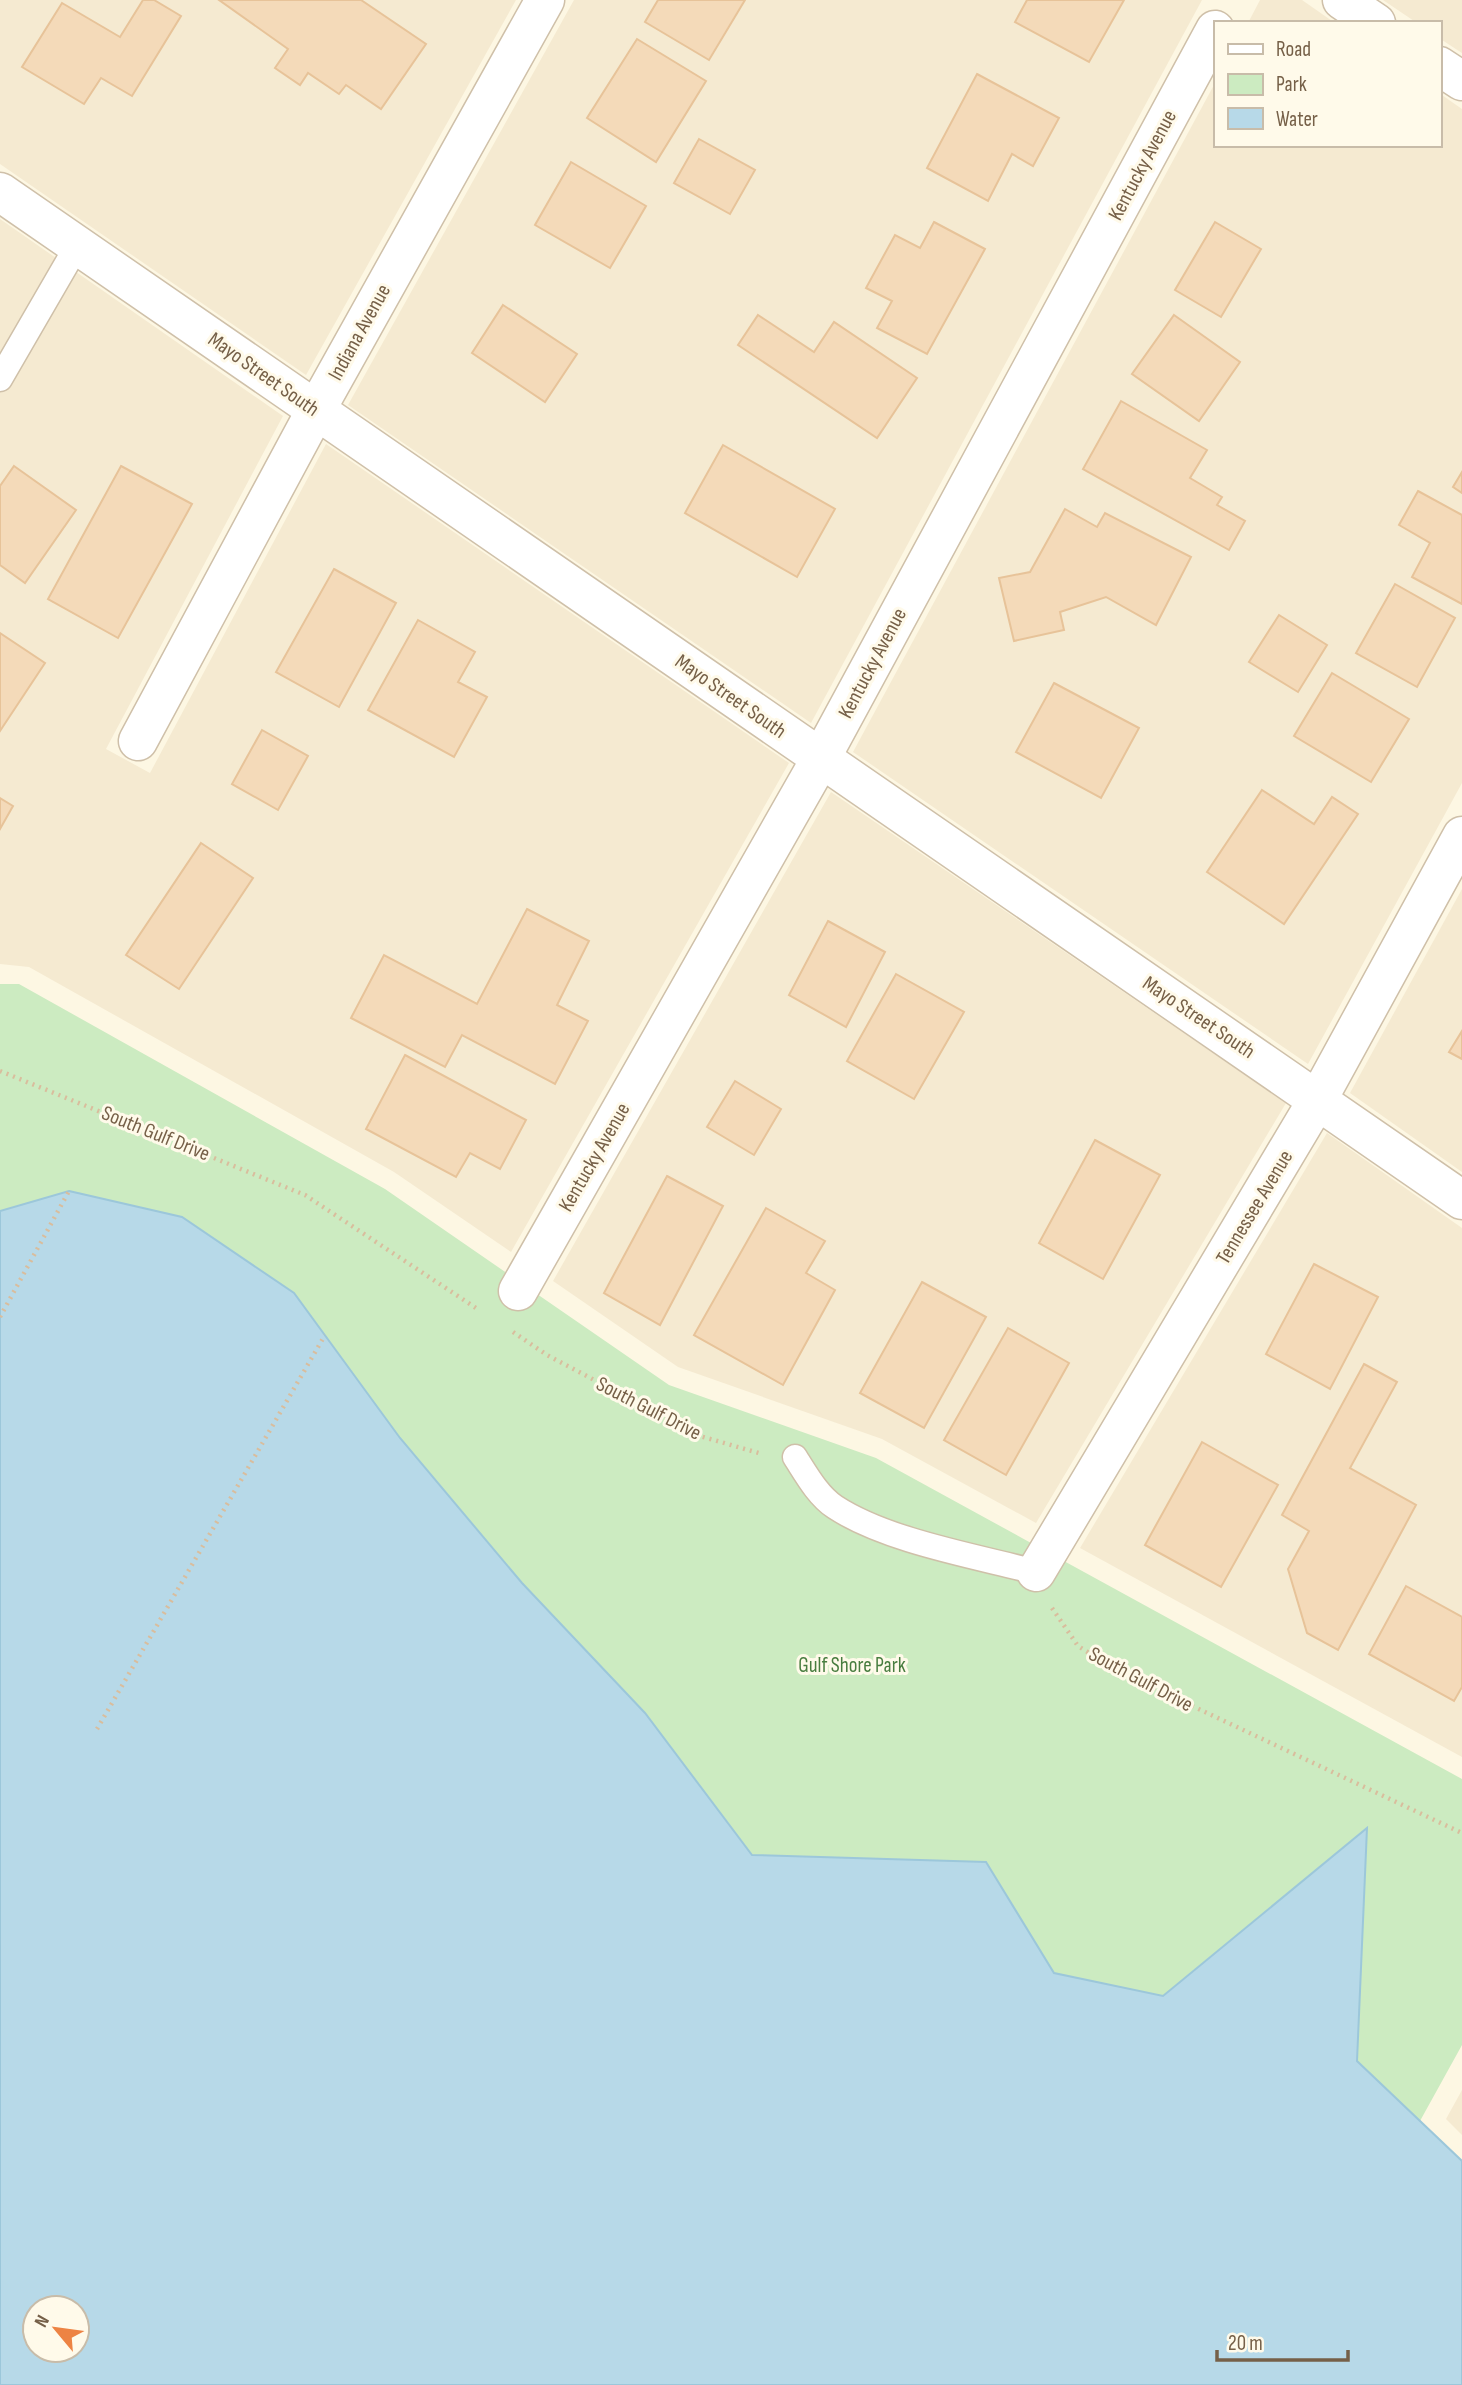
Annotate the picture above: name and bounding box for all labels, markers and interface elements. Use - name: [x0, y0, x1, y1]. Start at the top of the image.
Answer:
- legend: [1214, 21, 1441, 147]
- text: Road: [1276, 37, 1311, 62]
- text: Park: [1276, 72, 1307, 97]
- street label: Kentucky Avenue: [1103, 106, 1182, 225]
- text: Water: [1276, 107, 1318, 132]
- street label: Indiana Avenue: [323, 280, 396, 385]
- street label: Mayo Street South: [203, 327, 324, 422]
- street label: Kentucky Avenue: [833, 604, 912, 723]
- street label: Mayo Street South: [670, 649, 791, 744]
- street label: Mayo Street South: [1138, 971, 1260, 1064]
- street label: Kentucky Avenue: [553, 1099, 636, 1216]
- street label: South Gulf Drive: [98, 1100, 214, 1166]
- street label: Tennessee Avenue: [1211, 1146, 1298, 1269]
- street label: South Gulf Drive: [592, 1371, 705, 1446]
- street label: South Gulf Drive: [1084, 1642, 1197, 1717]
- park label: Gulf Shore Park: [798, 1653, 906, 1678]
- north arrow: [21, 2294, 91, 2364]
- text: N: [30, 2311, 55, 2332]
- scale bar: [1217, 2318, 1348, 2362]
- text: 20 m: [1228, 2331, 1263, 2356]

